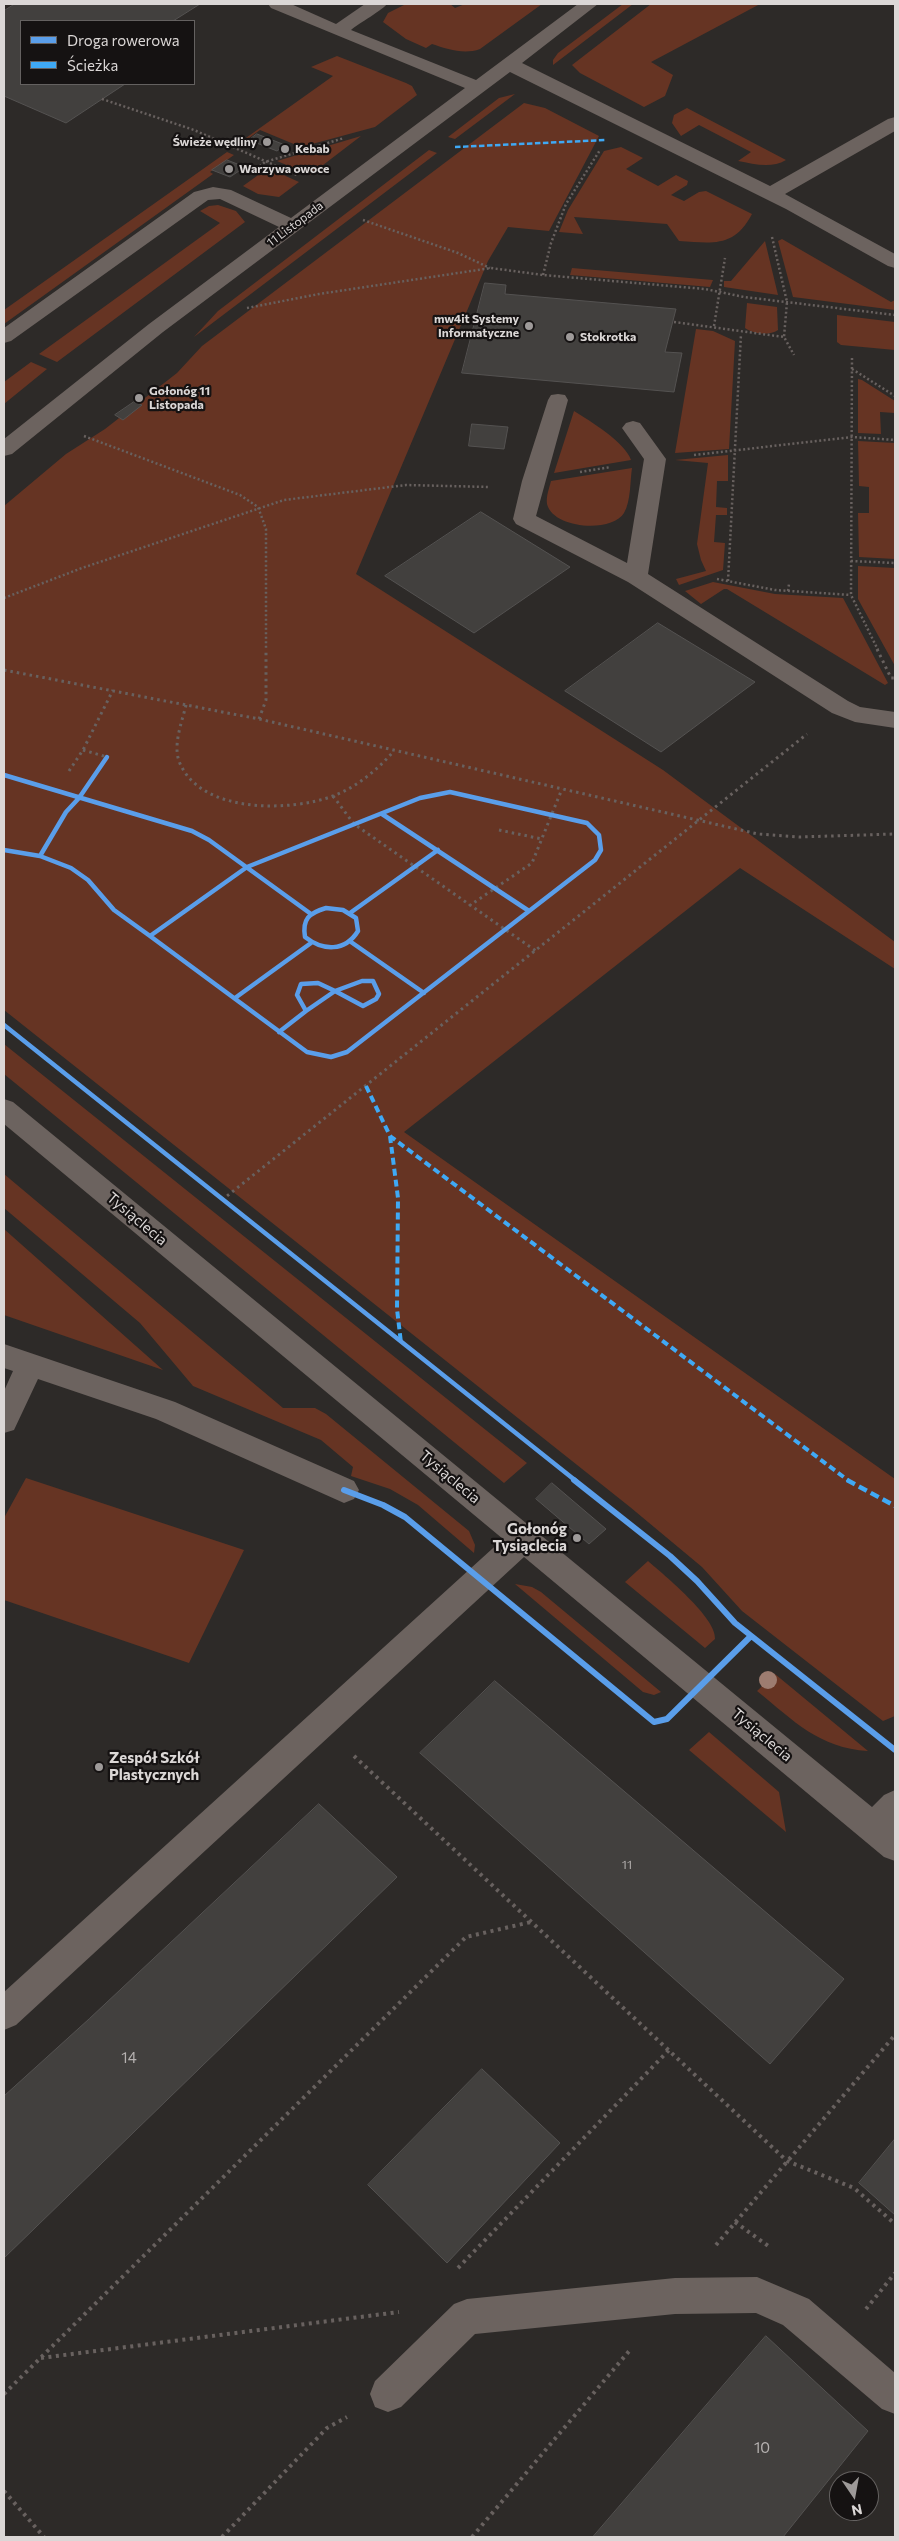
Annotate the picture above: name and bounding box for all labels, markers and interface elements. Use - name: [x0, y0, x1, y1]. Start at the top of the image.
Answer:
- legend: [20, 20, 195, 85]
- text: Droga rowerowa: [67, 31, 180, 49]
- text: Ścieżka: [67, 56, 118, 74]
- place label: Świeże wędliny: [173, 135, 257, 149]
- marker: Świeże wędliny: [261, 136, 273, 148]
- place label: Kebab: [295, 142, 330, 156]
- marker: Kebab: [279, 143, 291, 155]
- place label: Warzywa owoce: [239, 162, 329, 176]
- marker: Warzywa owoce: [223, 163, 235, 175]
- street label: 11 Listopada: [264, 198, 326, 250]
- place label: mw4it Systemy Informatyczne: [434, 312, 519, 340]
- marker: mw4it Systemy Informatyczne: [523, 320, 535, 332]
- place label: Stokrotka: [580, 330, 636, 344]
- marker: Stokrotka: [564, 331, 576, 343]
- place label: Gołonóg 11 Listopada: [149, 384, 210, 412]
- marker: Gołonóg 11 Listopada: [133, 392, 145, 404]
- street label: Tysiąclecia: [103, 1189, 171, 1249]
- street label: Tysiąclecia: [416, 1447, 484, 1507]
- place label: Gołonóg Tysiąclecia: [492, 1520, 567, 1555]
- marker: Gołonóg Tysiąclecia: [571, 1532, 583, 1544]
- street label: Tysiąclecia: [728, 1705, 796, 1765]
- place label: Zespół Szkół Plastycznych: [109, 1749, 199, 1784]
- marker: Zespół Szkół Plastycznych: [93, 1761, 105, 1773]
- house number: 11: [622, 1858, 632, 1872]
- house number: 14: [121, 2049, 137, 2067]
- house number: 10: [754, 2439, 770, 2457]
- north arrow: [829, 2471, 879, 2521]
- text: N: [850, 2501, 864, 2520]

